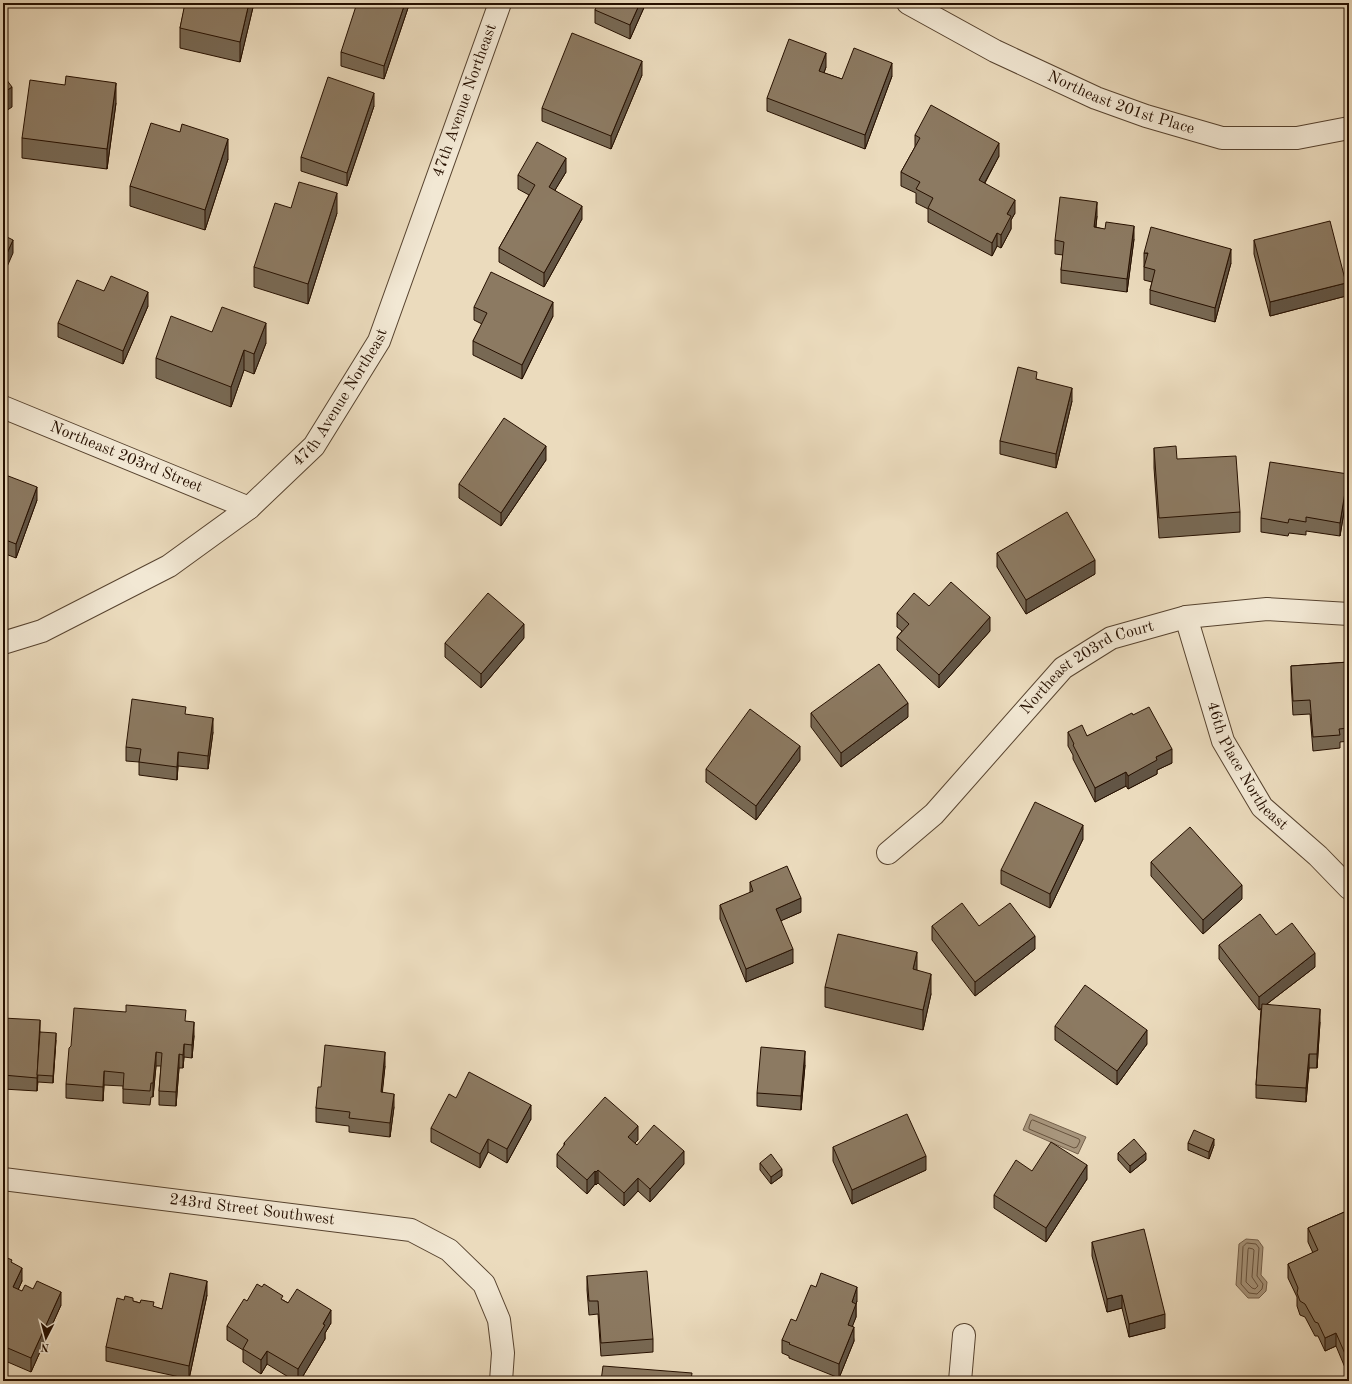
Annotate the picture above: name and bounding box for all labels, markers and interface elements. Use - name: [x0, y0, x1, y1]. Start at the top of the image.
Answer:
- street label: 47th Avenue Northeast: [430, 21, 500, 179]
- street label: Northeast 201st Place: [1045, 69, 1196, 138]
- street label: 47th Avenue Northeast: [290, 326, 391, 470]
- street label: Northeast 203rd Street: [48, 419, 205, 496]
- street label: Northeast 203rd Court: [1018, 618, 1156, 718]
- street label: 46th Place Northeast: [1204, 700, 1291, 834]
- street label: 243rd Street Southwest: [168, 1192, 336, 1228]
- north arrow: [26, 1318, 66, 1358]
- text: N: [40, 1340, 50, 1352]

